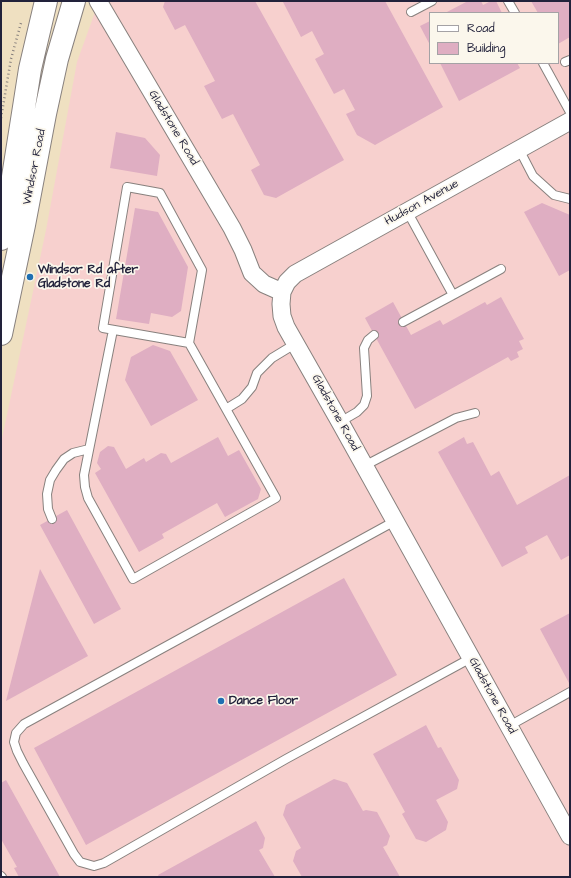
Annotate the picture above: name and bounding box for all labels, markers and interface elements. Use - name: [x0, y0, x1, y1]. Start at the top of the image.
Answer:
- legend: [429, 12, 559, 64]
- text: Road: [467, 20, 495, 37]
- text: Building: [467, 40, 505, 57]
- street label: Gladstone Road: [145, 88, 201, 168]
- street label: Windsor Road: [21, 128, 49, 206]
- street label: Hudson Avenue: [383, 177, 461, 229]
- place label: Windsor Rd after Gladstone Rd: [38, 263, 138, 291]
- marker: Windsor Rd after Gladstone Rd: [25, 272, 35, 282]
- street label: Gladstone Road: [308, 372, 362, 454]
- street label: Gladstone Road: [465, 655, 519, 737]
- place label: Dance Floor: [229, 694, 298, 708]
- marker: Dance Floor: [216, 696, 226, 706]

